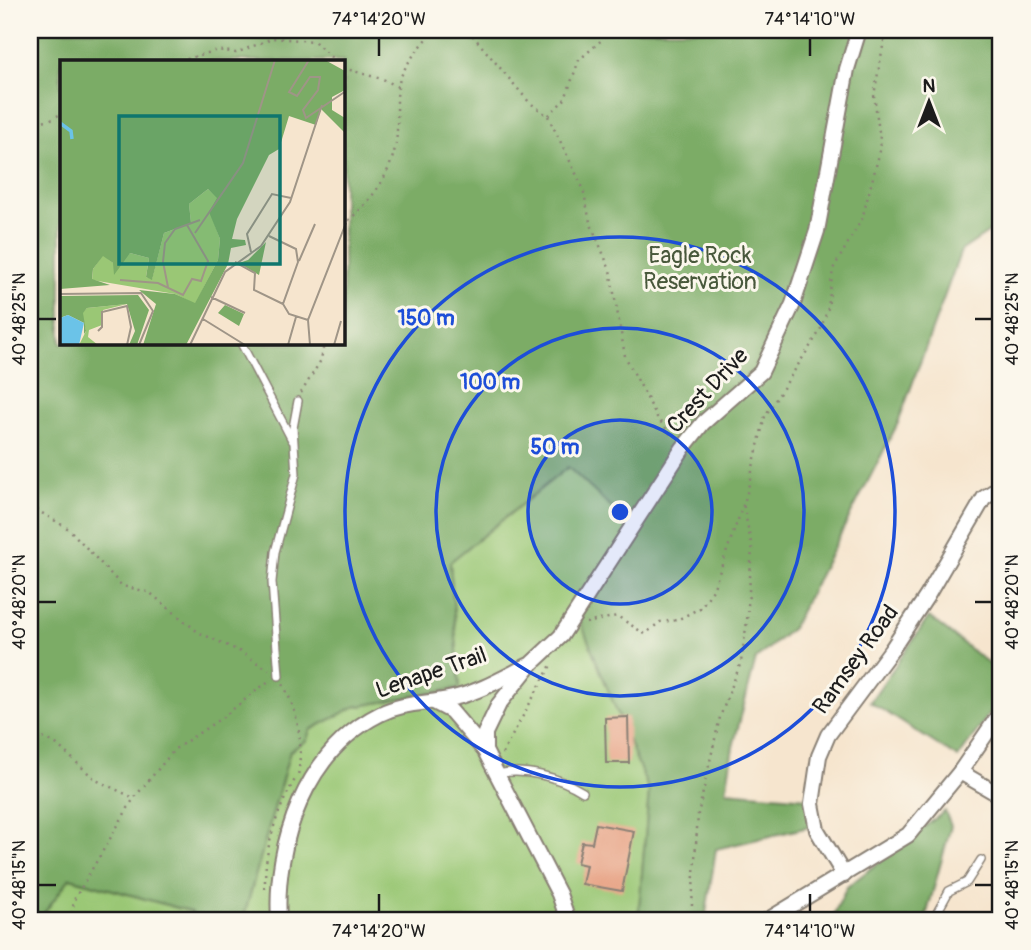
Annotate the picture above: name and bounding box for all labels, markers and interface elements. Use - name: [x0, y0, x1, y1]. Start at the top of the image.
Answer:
- text: 74°14'20"W: [332, 8, 426, 31]
- text: 74°14'10"W: [765, 8, 855, 31]
- inset map: [60, 60, 345, 345]
- north arrow: [894, 66, 964, 136]
- text: N: [923, 74, 936, 98]
- park label: Eagle Rock Reservation: [643, 241, 757, 296]
- text: 40°48'25"N: [8, 273, 31, 366]
- text: 40°48'25"N: [1001, 273, 1024, 366]
- text: 150 m: [397, 305, 455, 332]
- street label: Crest Drive: [660, 341, 755, 439]
- text: 100 m: [460, 369, 520, 396]
- text: 50 m: [531, 434, 580, 461]
- centre of rings: [608, 500, 632, 524]
- text: 40°48'20"N: [8, 554, 31, 650]
- text: 40°48'20"N: [1001, 554, 1024, 650]
- street label: Ramsey Road: [806, 599, 905, 720]
- street label: Lenape Trail: [372, 640, 490, 705]
- text: 40°48'15"N: [8, 840, 31, 930]
- text: 40°48'15"N: [1001, 840, 1024, 930]
- text: 74°14'20"W: [332, 920, 426, 943]
- text: 74°14'10"W: [765, 920, 855, 943]

